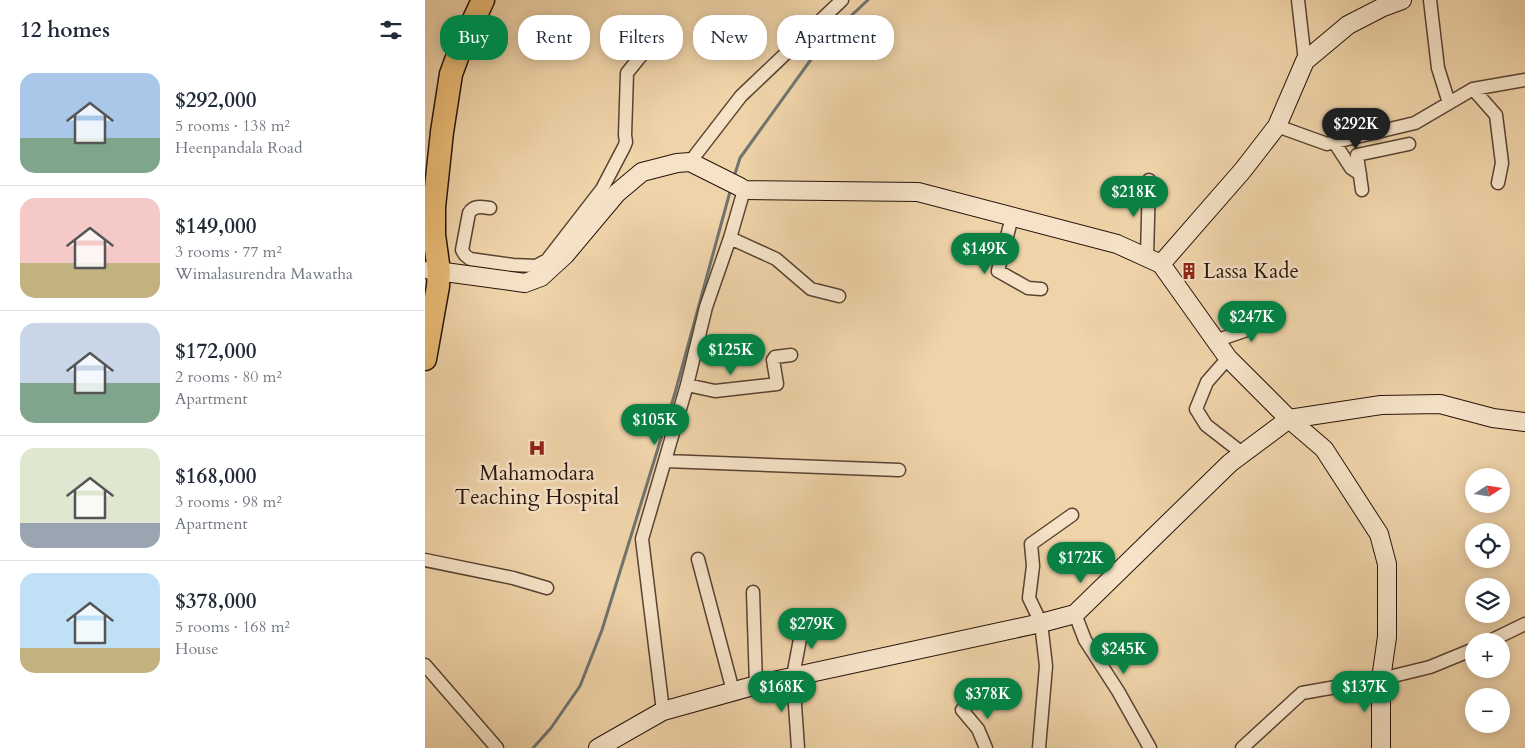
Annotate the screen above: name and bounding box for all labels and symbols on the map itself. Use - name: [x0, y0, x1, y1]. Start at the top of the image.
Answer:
- pin: $292K: [1321, 108, 1391, 150]
- pin: $218K: [1099, 176, 1169, 218]
- pin: $149K: [950, 232, 1020, 275]
- place label: Lassa Kade: [1203, 257, 1299, 286]
- building icon: Lassa Kade: [1179, 261, 1199, 281]
- pin: $247K: [1217, 300, 1287, 343]
- pin: $125K: [696, 334, 766, 376]
- pin: $105K: [620, 404, 690, 446]
- hospital icon: Mahamodara Teaching Hospital: [527, 438, 547, 458]
- place label: Mahamodara Teaching Hospital: [455, 459, 619, 512]
- north arrow: [1465, 468, 1510, 512]
- pin: $172K: [1046, 542, 1116, 584]
- pin: $279K: [777, 608, 847, 650]
- pin: $245K: [1089, 632, 1159, 675]
- pin: $168K: [747, 670, 817, 713]
- pin: $137K: [1330, 670, 1400, 713]
- pin: $378K: [953, 678, 1023, 720]

